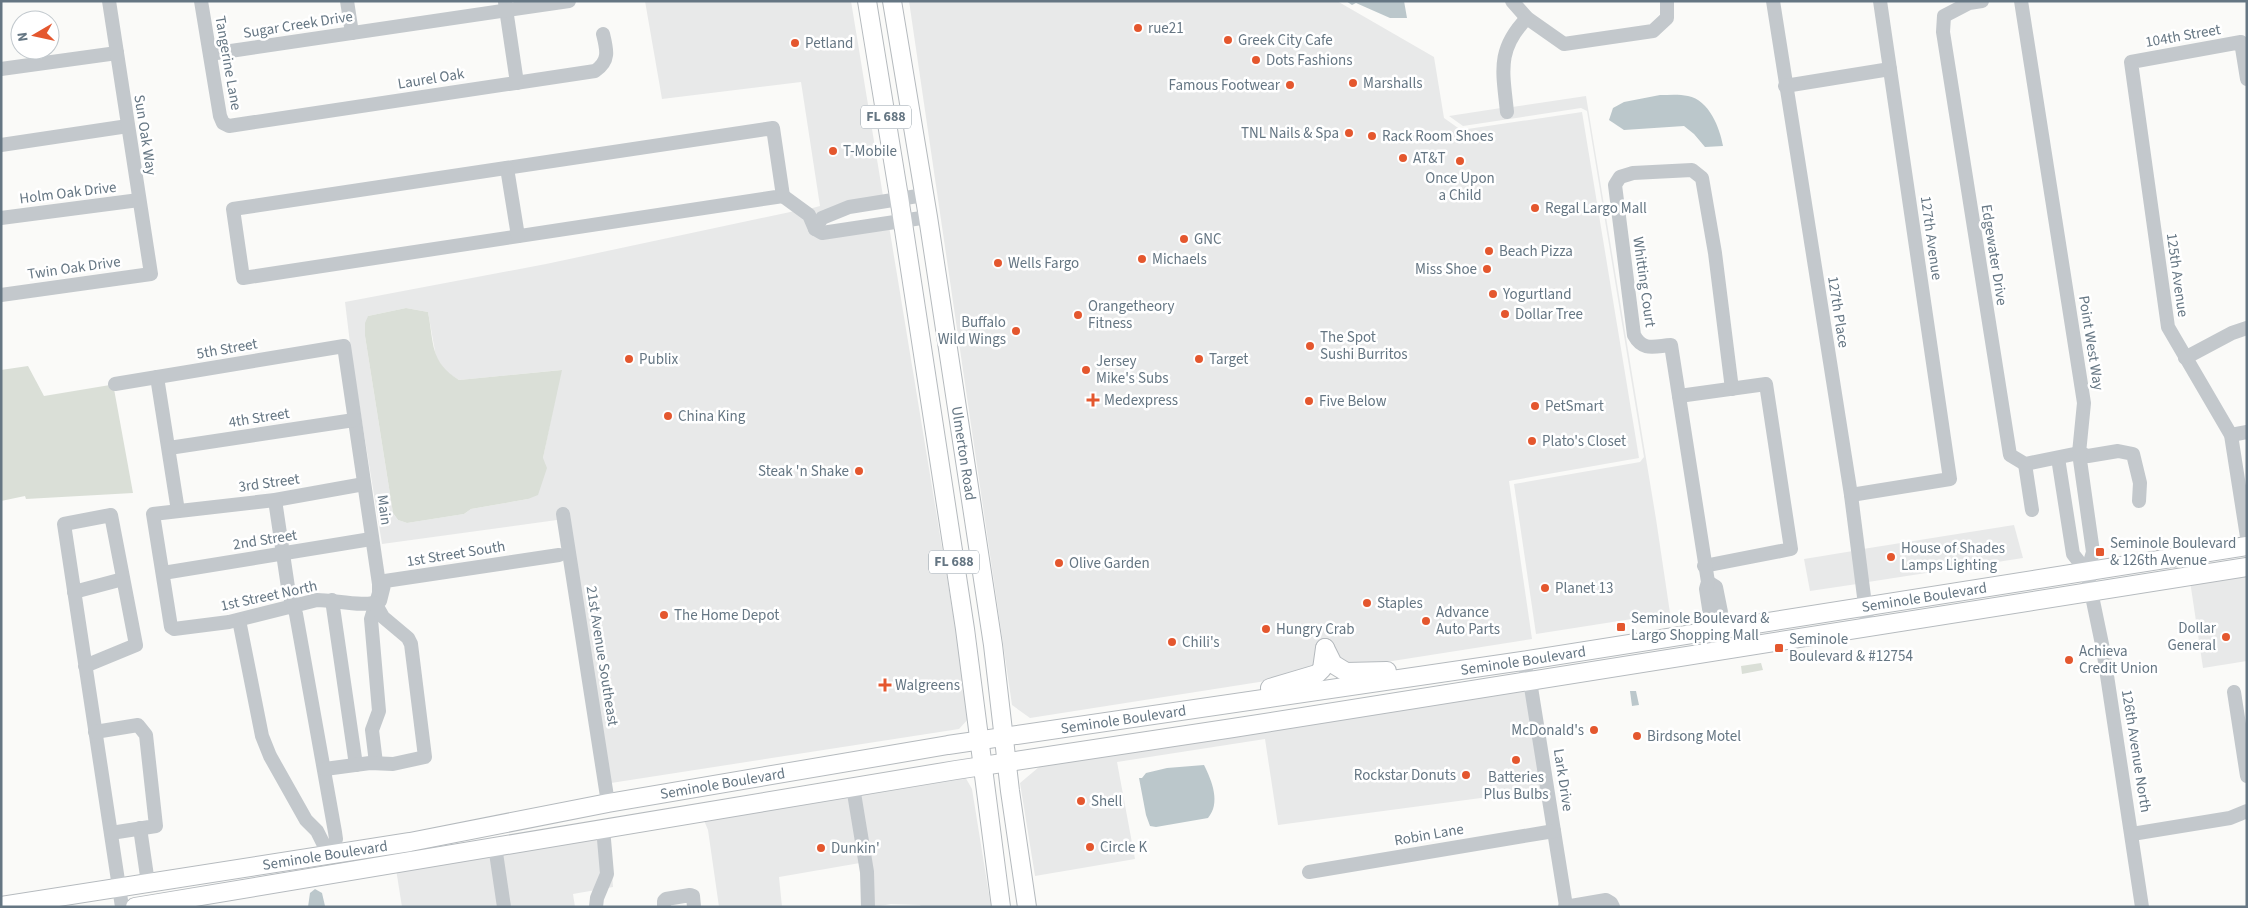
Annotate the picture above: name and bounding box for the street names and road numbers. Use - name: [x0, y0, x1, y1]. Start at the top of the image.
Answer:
- street label: Sugar Creek Drive: [242, 6, 354, 44]
- street label: Tangerine Lane: [209, 14, 247, 112]
- street label: 104th Street: [2144, 19, 2222, 53]
- street label: Laurel Oak: [396, 63, 466, 95]
- street label: Sun Oak Way: [128, 93, 162, 177]
- road number: FL 688: [861, 105, 911, 128]
- street label: Holm Oak Drive: [18, 177, 118, 209]
- street label: 127th Avenue: [1915, 195, 1947, 281]
- street label: Edgewater Drive: [1976, 203, 2012, 307]
- street label: 125th Avenue: [2161, 232, 2193, 318]
- street label: Whitting Court: [1627, 235, 1661, 329]
- street label: Twin Oak Drive: [26, 251, 122, 285]
- street label: 127th Place: [1822, 275, 1854, 349]
- street label: Point West Way: [2073, 294, 2109, 392]
- street label: 5th Street: [195, 333, 259, 365]
- street label: 4th Street: [227, 403, 291, 433]
- street label: Ulmerton Road: [946, 405, 981, 502]
- street label: 3rd Street: [237, 468, 301, 498]
- street label: Main: [371, 493, 397, 527]
- street label: 2nd Street: [231, 525, 299, 555]
- street label: 1st Street South: [405, 536, 507, 572]
- road number: FL 688: [929, 550, 979, 574]
- street label: 1st Street North: [219, 576, 319, 616]
- street label: Seminole Boulevard: [1860, 577, 1988, 617]
- street label: 21st Avenue Southeast: [581, 584, 623, 728]
- street label: Seminole Boulevard: [1459, 641, 1587, 680]
- street label: 126th Avenue North: [2116, 688, 2156, 814]
- street label: Seminole Boulevard: [1059, 700, 1188, 739]
- street label: Lark Drive: [1548, 747, 1578, 813]
- street label: Seminole Boulevard: [658, 762, 787, 804]
- street label: Robin Lane: [1393, 819, 1465, 851]
- street label: Seminole Boulevard: [261, 835, 389, 875]

